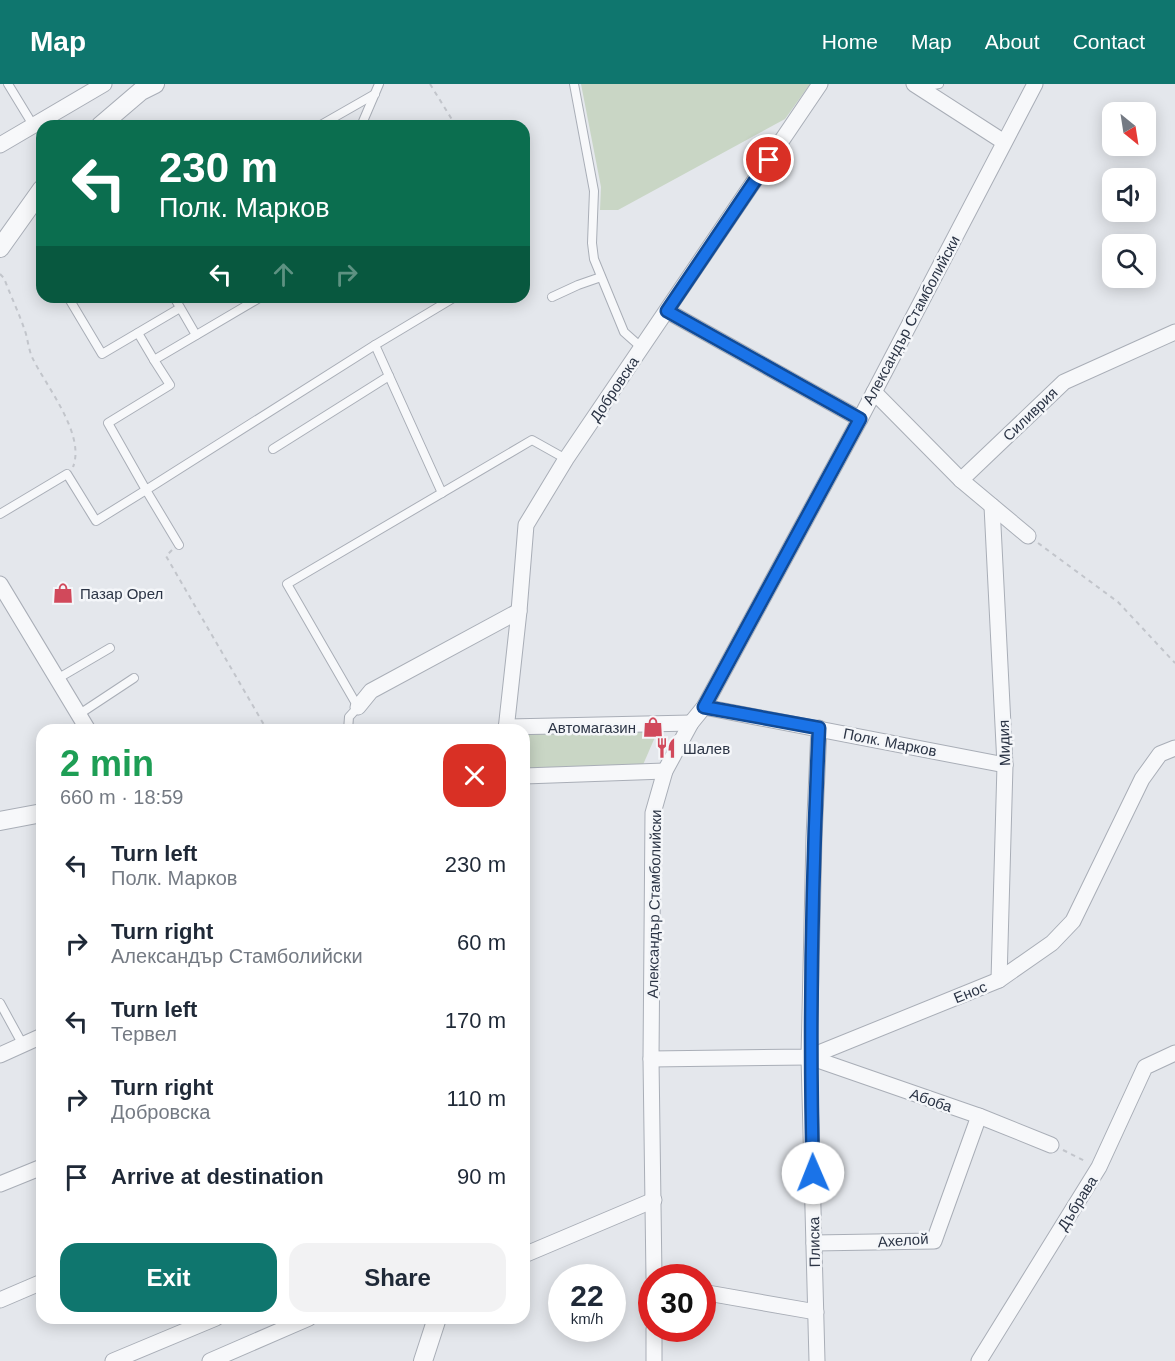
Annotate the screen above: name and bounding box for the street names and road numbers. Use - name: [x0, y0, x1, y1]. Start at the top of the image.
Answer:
- street label: Александър Стамболийски: [859, 233, 963, 407]
- street label: Добровска: [586, 353, 642, 425]
- street label: Силиврия: [999, 384, 1061, 444]
- street label: Мидия: [995, 720, 1013, 766]
- street label: Полк. Марков: [842, 725, 938, 759]
- street label: Александър Стамболийски: [644, 809, 664, 999]
- street label: Енос: [951, 978, 989, 1006]
- street label: Абоба: [908, 1085, 955, 1115]
- street label: Дъбрава: [1054, 1172, 1101, 1233]
- street label: Плиска: [805, 1216, 823, 1267]
- street label: Ахелой: [877, 1230, 929, 1250]

